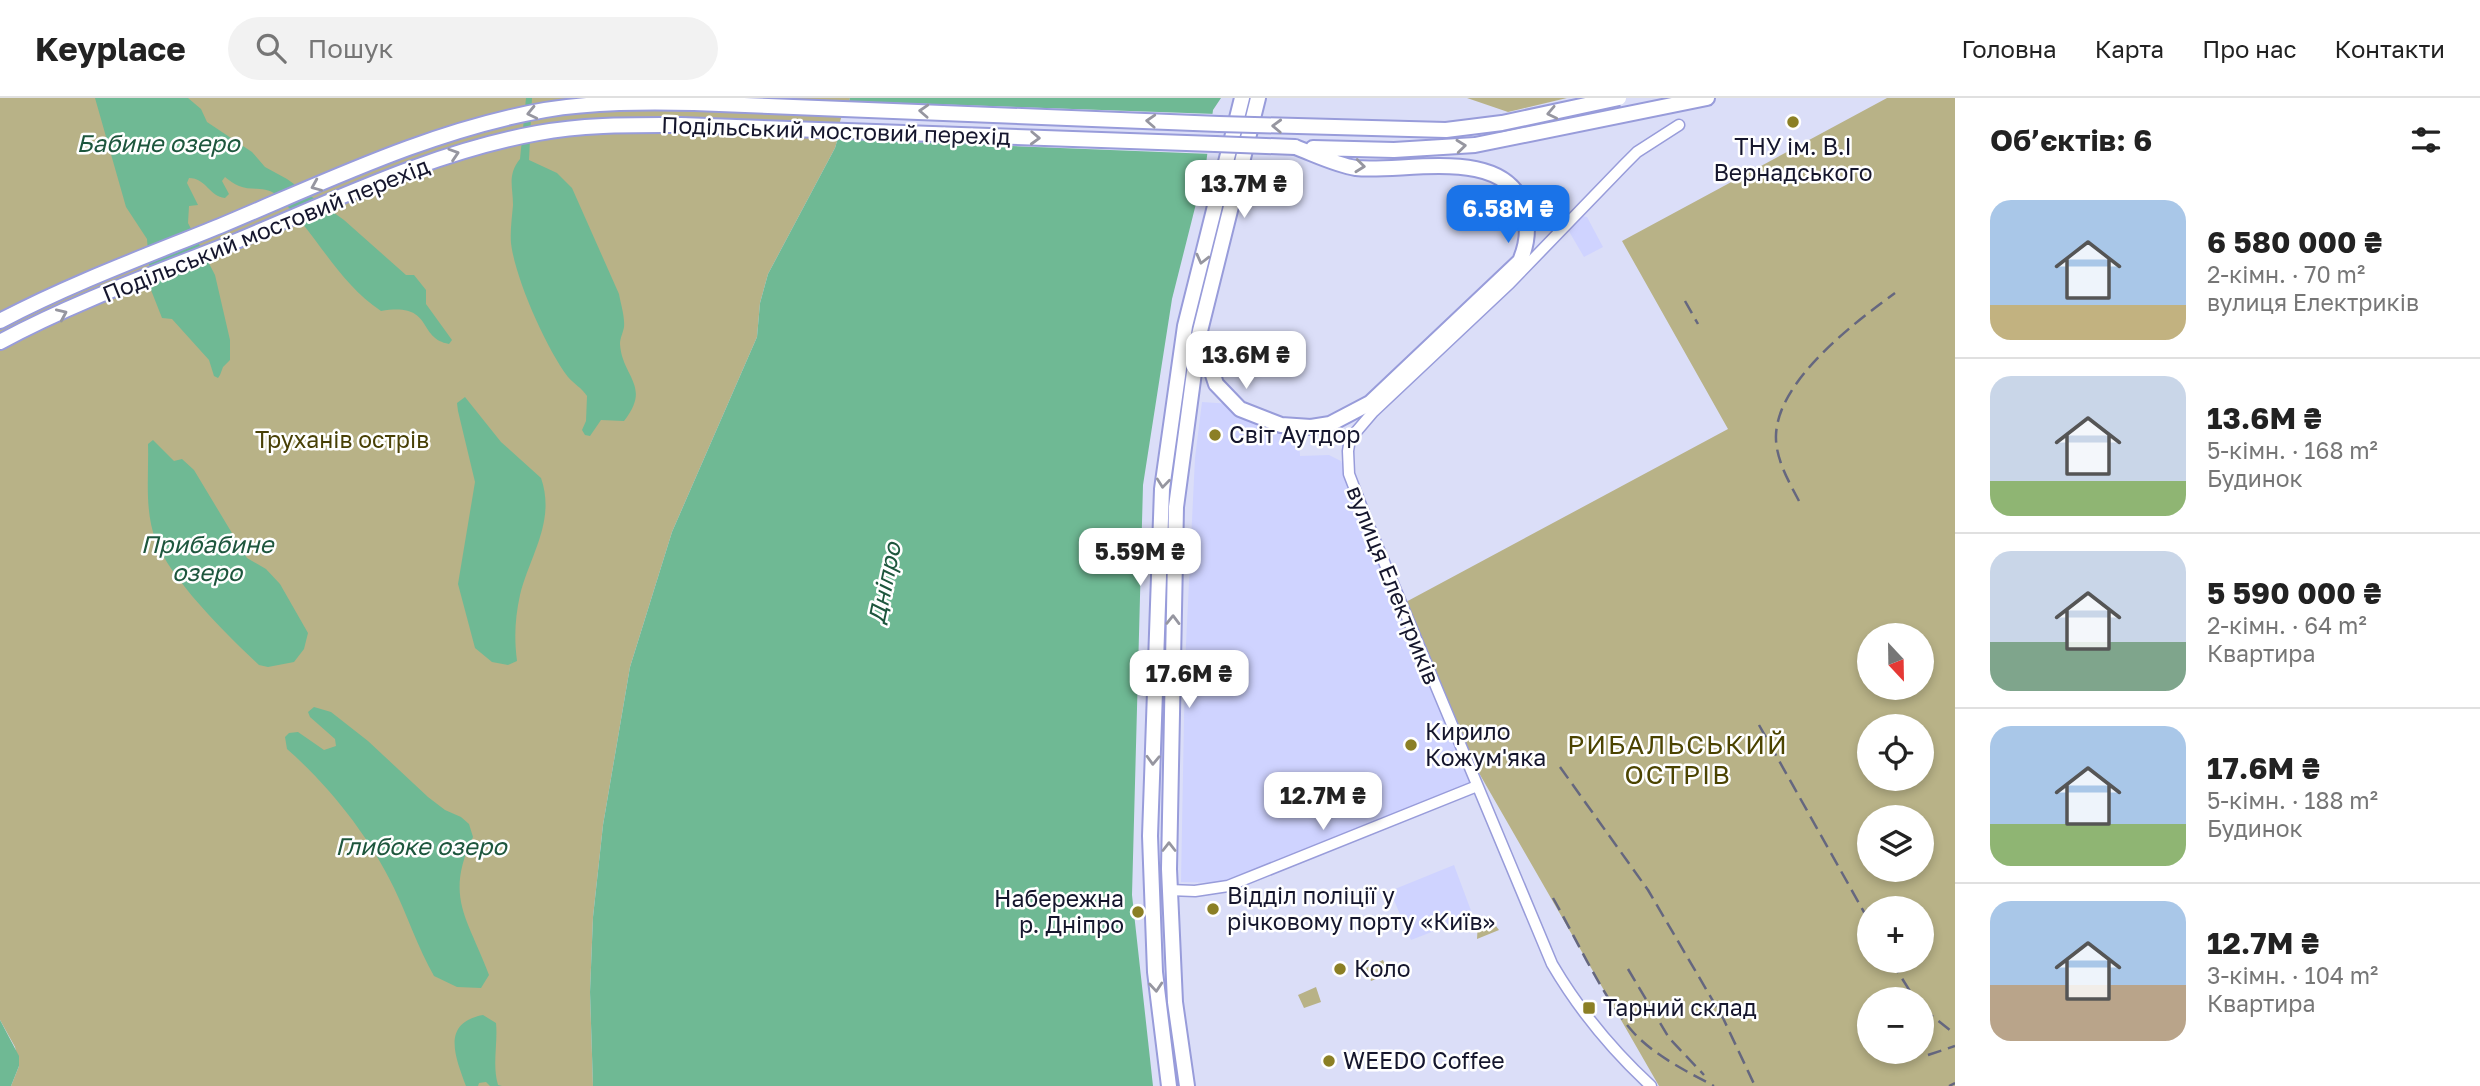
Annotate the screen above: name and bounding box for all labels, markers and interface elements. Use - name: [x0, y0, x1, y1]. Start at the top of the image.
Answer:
- search box: [228, 17, 718, 80]
- text: Keyplace: [35, 29, 186, 68]
- icon: search: [252, 29, 290, 67]
- text: Пошук: [308, 33, 393, 64]
- text: Головна: [1961, 34, 2057, 63]
- text: Карта: [2095, 34, 2164, 63]
- text: Про нас: [2202, 34, 2297, 63]
- text: Контакти: [2335, 34, 2445, 63]
- one-way arrow: [918, 104, 929, 119]
- one-way arrow: [1546, 104, 1558, 119]
- one-way arrow: [526, 105, 538, 120]
- street label: Подільський мостовий перехід: [661, 110, 1011, 150]
- one-way arrow: [1145, 113, 1156, 128]
- marker: ТНУ ім. В.І Вернадського: [1785, 114, 1801, 130]
- one-way arrow: [1271, 119, 1282, 134]
- icon: filters: [2407, 121, 2445, 159]
- text: Об’єктів: 6: [1990, 122, 2152, 158]
- water label: Бабине озеро: [76, 128, 241, 157]
- one-way arrow: [1030, 130, 1041, 145]
- place label: ТНУ ім. В.І Вернадського: [1713, 132, 1873, 186]
- one-way arrow: [1455, 139, 1466, 154]
- one-way arrow: [448, 148, 460, 163]
- street label: Подільський мостовий перехід: [98, 151, 433, 308]
- one-way arrow: [1355, 158, 1366, 173]
- pin: 13.7M ₴: [1179, 160, 1309, 220]
- text: 13.7M ₴: [1201, 169, 1287, 197]
- one-way arrow: [311, 178, 324, 192]
- pin: 6.58M ₴: [1443, 186, 1573, 245]
- text: 6.58M ₴: [1463, 194, 1553, 222]
- text: 6 580 000 ₴: [2207, 224, 2382, 260]
- icon: home: [2046, 228, 2130, 312]
- one-way arrow: [1196, 253, 1210, 265]
- text: 2-кімн. · 70 m²: [2207, 260, 2365, 288]
- text: вулиця Електриків: [2207, 288, 2419, 316]
- one-way arrow: [55, 308, 67, 322]
- pin: 13.6M ₴: [1181, 331, 1311, 391]
- text: 13.6M ₴: [1202, 340, 1290, 368]
- text: 13.6M ₴: [2207, 400, 2322, 436]
- icon: home: [2046, 404, 2130, 488]
- place label: Світ Аутдор: [1229, 420, 1360, 448]
- park label: Труханів острів: [255, 425, 429, 453]
- marker: Світ Аутдор: [1207, 427, 1223, 443]
- text: 5-кімн. · 168 m²: [2207, 436, 2378, 464]
- text: Будинок: [2207, 464, 2303, 492]
- one-way arrow: [1156, 478, 1171, 489]
- street label: вулиця Електриків: [1341, 481, 1447, 688]
- pin: 5.59M ₴: [1075, 528, 1205, 588]
- water label: Прибабине озеро: [141, 529, 275, 586]
- text: 5.59M ₴: [1095, 537, 1185, 565]
- water label: Дніпро: [861, 538, 907, 627]
- text: 5 590 000 ₴: [2207, 575, 2381, 611]
- icon: home: [2046, 579, 2130, 663]
- text: 2-кімн. · 64 m²: [2207, 611, 2367, 639]
- one-way arrow: [1165, 614, 1181, 625]
- north arrow: [1857, 623, 1934, 700]
- map controls: [1857, 623, 1934, 1064]
- text: Квартира: [2207, 639, 2315, 667]
- pin: 17.6M ₴: [1124, 650, 1254, 710]
- text: 17.6M ₴: [1146, 659, 1232, 687]
- button: locate: [1857, 714, 1934, 791]
- place label: Кирило Кожум'яка: [1425, 717, 1546, 771]
- district label: РИБАЛЬСЬКИЙ ОСТРІВ: [1567, 729, 1789, 790]
- marker: Кирило Кожум'яка: [1403, 737, 1419, 753]
- text: 17.6M ₴: [2207, 750, 2320, 786]
- one-way arrow: [1145, 754, 1160, 765]
- icon: home: [2046, 754, 2130, 838]
- pin: 12.7M ₴: [1258, 772, 1388, 832]
- text: 12.7M ₴: [1280, 781, 1366, 809]
- text: 5-кімн. · 188 m²: [2207, 786, 2378, 814]
- button: layers: [1857, 805, 1934, 882]
- text: Будинок: [2207, 814, 2303, 842]
- water label: Глибоке озеро: [335, 831, 508, 860]
- one-way arrow: [1161, 842, 1176, 853]
- place label: Відділ поліції у річковому порту «Київ»: [1227, 881, 1495, 935]
- place label: Набережна р. Дніпро: [994, 884, 1124, 938]
- button: +: [1857, 896, 1934, 973]
- marker: Відділ поліції у річковому порту «Київ»: [1205, 901, 1221, 917]
- marker: Набережна р. Дніпро: [1130, 904, 1146, 920]
- text: 12.7M ₴: [2207, 925, 2319, 961]
- icon: home: [2046, 929, 2130, 1013]
- place label: Коло: [1354, 954, 1410, 982]
- marker: Коло: [1332, 961, 1348, 977]
- text: 3-кімн. · 104 m²: [2207, 961, 2378, 989]
- one-way arrow: [1148, 982, 1163, 993]
- button: −: [1857, 987, 1934, 1064]
- text: Квартира: [2207, 989, 2315, 1017]
- place label: Тарний склад: [1603, 993, 1757, 1021]
- marker: Тарний склад: [1581, 1000, 1597, 1016]
- place label: WEEDO Coffee: [1343, 1046, 1505, 1074]
- marker: WEEDO Coffee: [1321, 1053, 1337, 1069]

